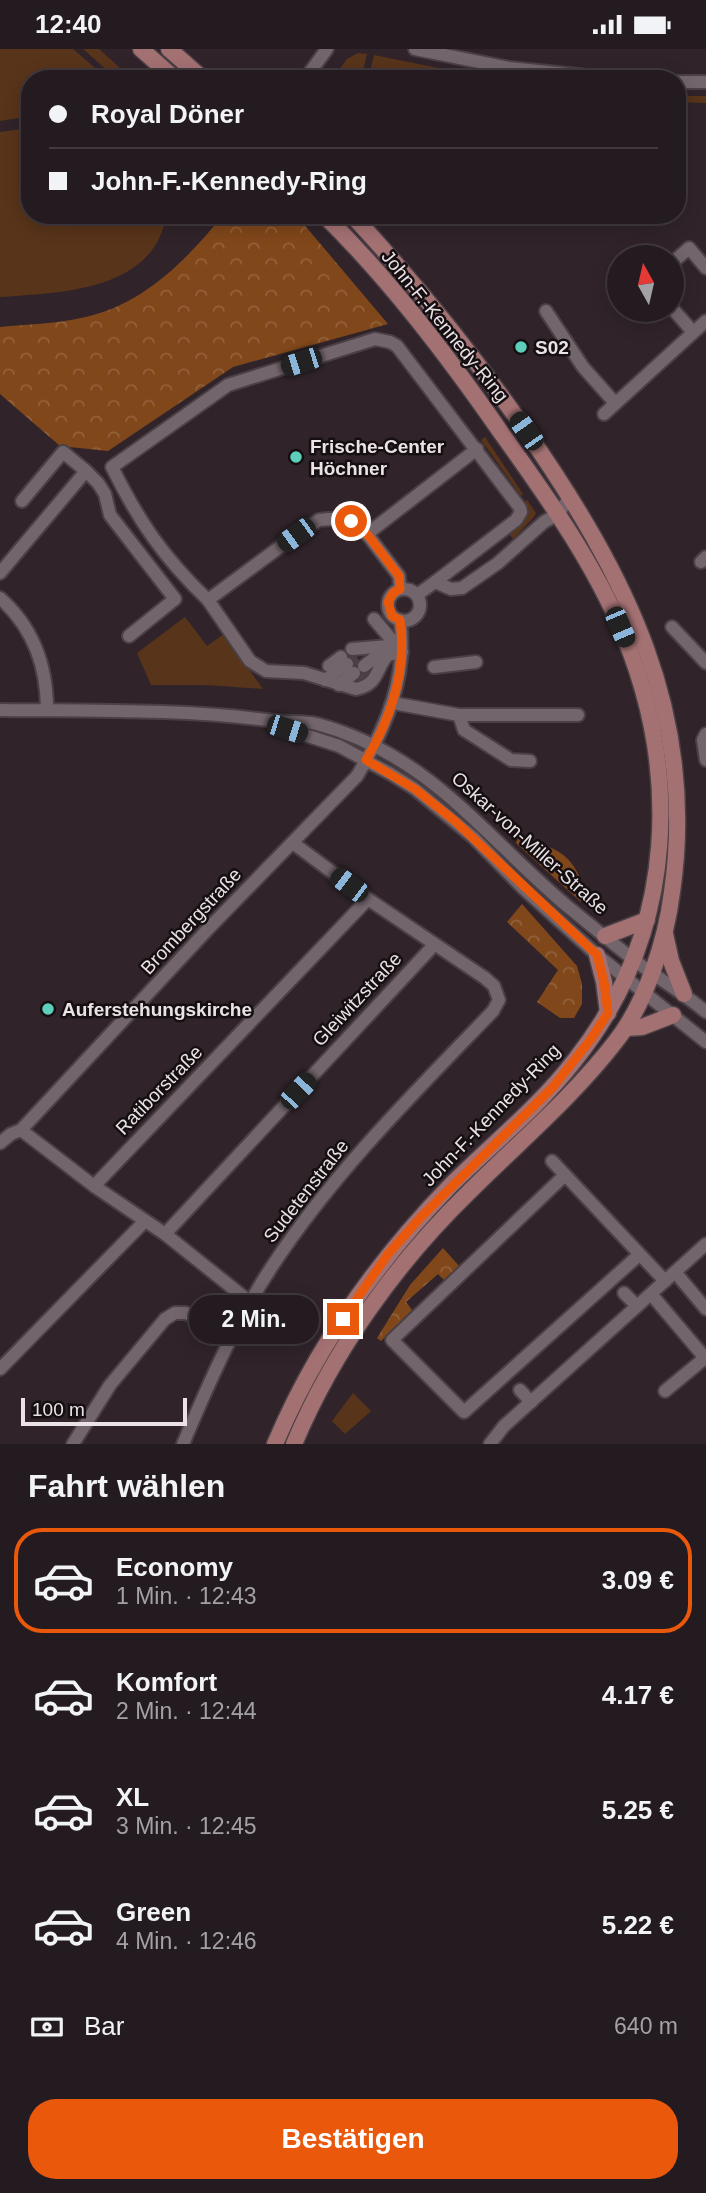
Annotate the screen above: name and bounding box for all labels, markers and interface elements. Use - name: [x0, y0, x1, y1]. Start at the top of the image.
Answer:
- text: 12:40: [35, 9, 102, 39]
- text: Royal Döner: [91, 99, 244, 129]
- text: John-F.-Kennedy-Ring: [91, 166, 367, 196]
- north arrow: [607, 245, 684, 322]
- map controls: [607, 245, 684, 322]
- street label: John-F.-Kennedy-Ring: [377, 246, 513, 406]
- place label: S02: [535, 337, 569, 358]
- marker: S02: [513, 339, 529, 355]
- car: [278, 346, 325, 378]
- car: [506, 408, 547, 454]
- place label: Frische-Center Höchner: [310, 436, 445, 479]
- marker: Frische-Center Höchner: [288, 449, 304, 465]
- route start: [335, 505, 367, 537]
- car: [273, 514, 320, 556]
- car: [603, 604, 638, 650]
- car: [264, 713, 311, 745]
- street label: Oskar-von-Miller-Straße: [448, 767, 612, 919]
- street label: Brombergstraße: [137, 864, 245, 978]
- car: [326, 864, 373, 906]
- street label: Gleiwitzstraße: [308, 948, 406, 1050]
- place label: Auferstehungskirche: [62, 999, 252, 1020]
- marker: Auferstehungskirche: [40, 1001, 56, 1017]
- street label: John-F.-Kennedy-Ring: [418, 1040, 564, 1190]
- street label: Ratiborstraße: [111, 1041, 207, 1139]
- car: [276, 1068, 321, 1114]
- street label: Sudetenstraße: [259, 1135, 353, 1247]
- callout: 2 Min.: [189, 1295, 318, 1343]
- route end: [327, 1303, 359, 1335]
- text: 2 Min.: [221, 1306, 287, 1332]
- scale bar: [21, 1395, 187, 1427]
- text: 100 m: [32, 1399, 85, 1420]
- text: Fahrt wählen: [28, 1468, 225, 1504]
- icon: car: [32, 1549, 95, 1612]
- text: Economy: [116, 1552, 233, 1582]
- text: 3.09 €: [602, 1565, 674, 1595]
- text: 1 Min. · 12:43: [116, 1583, 257, 1609]
- icon: car: [32, 1664, 95, 1727]
- text: Komfort: [116, 1667, 217, 1697]
- text: 4.17 €: [602, 1680, 674, 1710]
- text: 2 Min. · 12:44: [116, 1698, 257, 1724]
- icon: car: [32, 1779, 95, 1842]
- text: XL: [116, 1782, 149, 1812]
- text: 5.25 €: [602, 1795, 674, 1825]
- text: 3 Min. · 12:45: [116, 1813, 257, 1839]
- icon: car: [32, 1894, 95, 1957]
- text: Green: [116, 1897, 191, 1927]
- text: 5.22 €: [602, 1910, 674, 1940]
- text: 4 Min. · 12:46: [116, 1928, 257, 1954]
- icon: cash: [28, 2008, 66, 2046]
- text: Bar: [84, 2011, 124, 2041]
- text: 640 m: [614, 2013, 678, 2039]
- button: Bestätigen: [28, 2099, 678, 2179]

